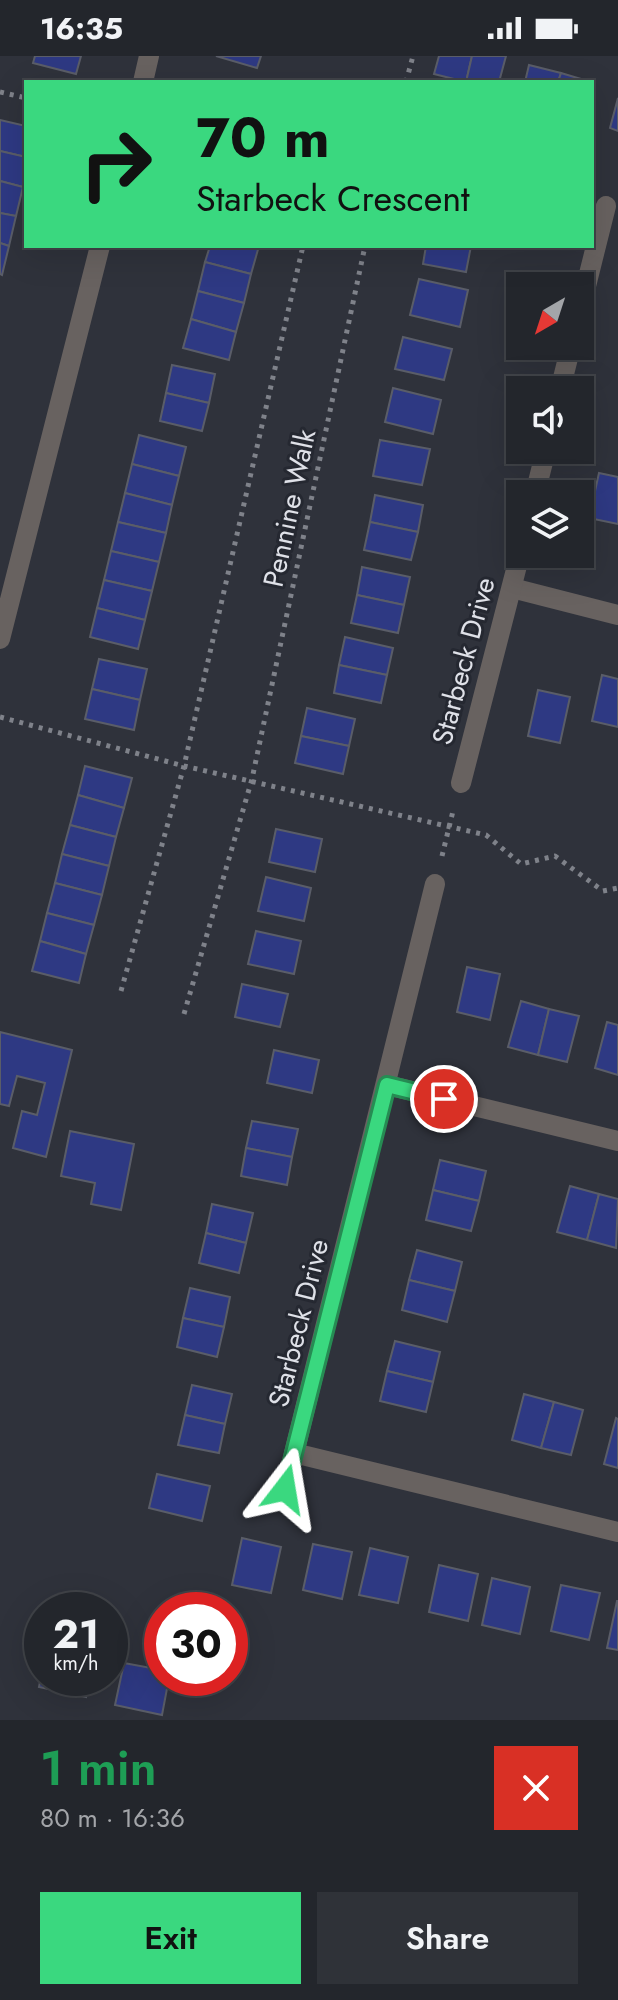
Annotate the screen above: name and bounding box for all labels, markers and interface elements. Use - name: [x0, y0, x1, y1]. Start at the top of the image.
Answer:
- text: 16:35: [40, 7, 123, 50]
- text: 70 m: [196, 97, 330, 178]
- icon: right: [64, 112, 168, 216]
- text: Starbeck Crescent: [196, 172, 470, 224]
- north arrow: [506, 272, 594, 360]
- map controls: [506, 272, 594, 568]
- button: sound: [506, 376, 594, 464]
- street label: Pennine Walk: [253, 425, 326, 591]
- button: layers: [506, 480, 594, 568]
- street label: Starbeck Drive: [421, 573, 506, 749]
- pin: [410, 1065, 478, 1133]
- icon: arrive: [422, 1077, 466, 1121]
- street label: Starbeck Drive: [258, 1235, 339, 1411]
- position arrow: [243, 1447, 327, 1531]
- speed limit sign: 30: [144, 1592, 248, 1696]
- text: 21: [53, 1605, 99, 1663]
- text: km/h: [53, 1649, 99, 1678]
- text: 1 min: [40, 1734, 157, 1803]
- button: close: [494, 1746, 578, 1830]
- text: 80 m · 16:36: [40, 1799, 185, 1837]
- button: Exit: [40, 1892, 301, 1984]
- button: Share: [317, 1892, 578, 1984]

